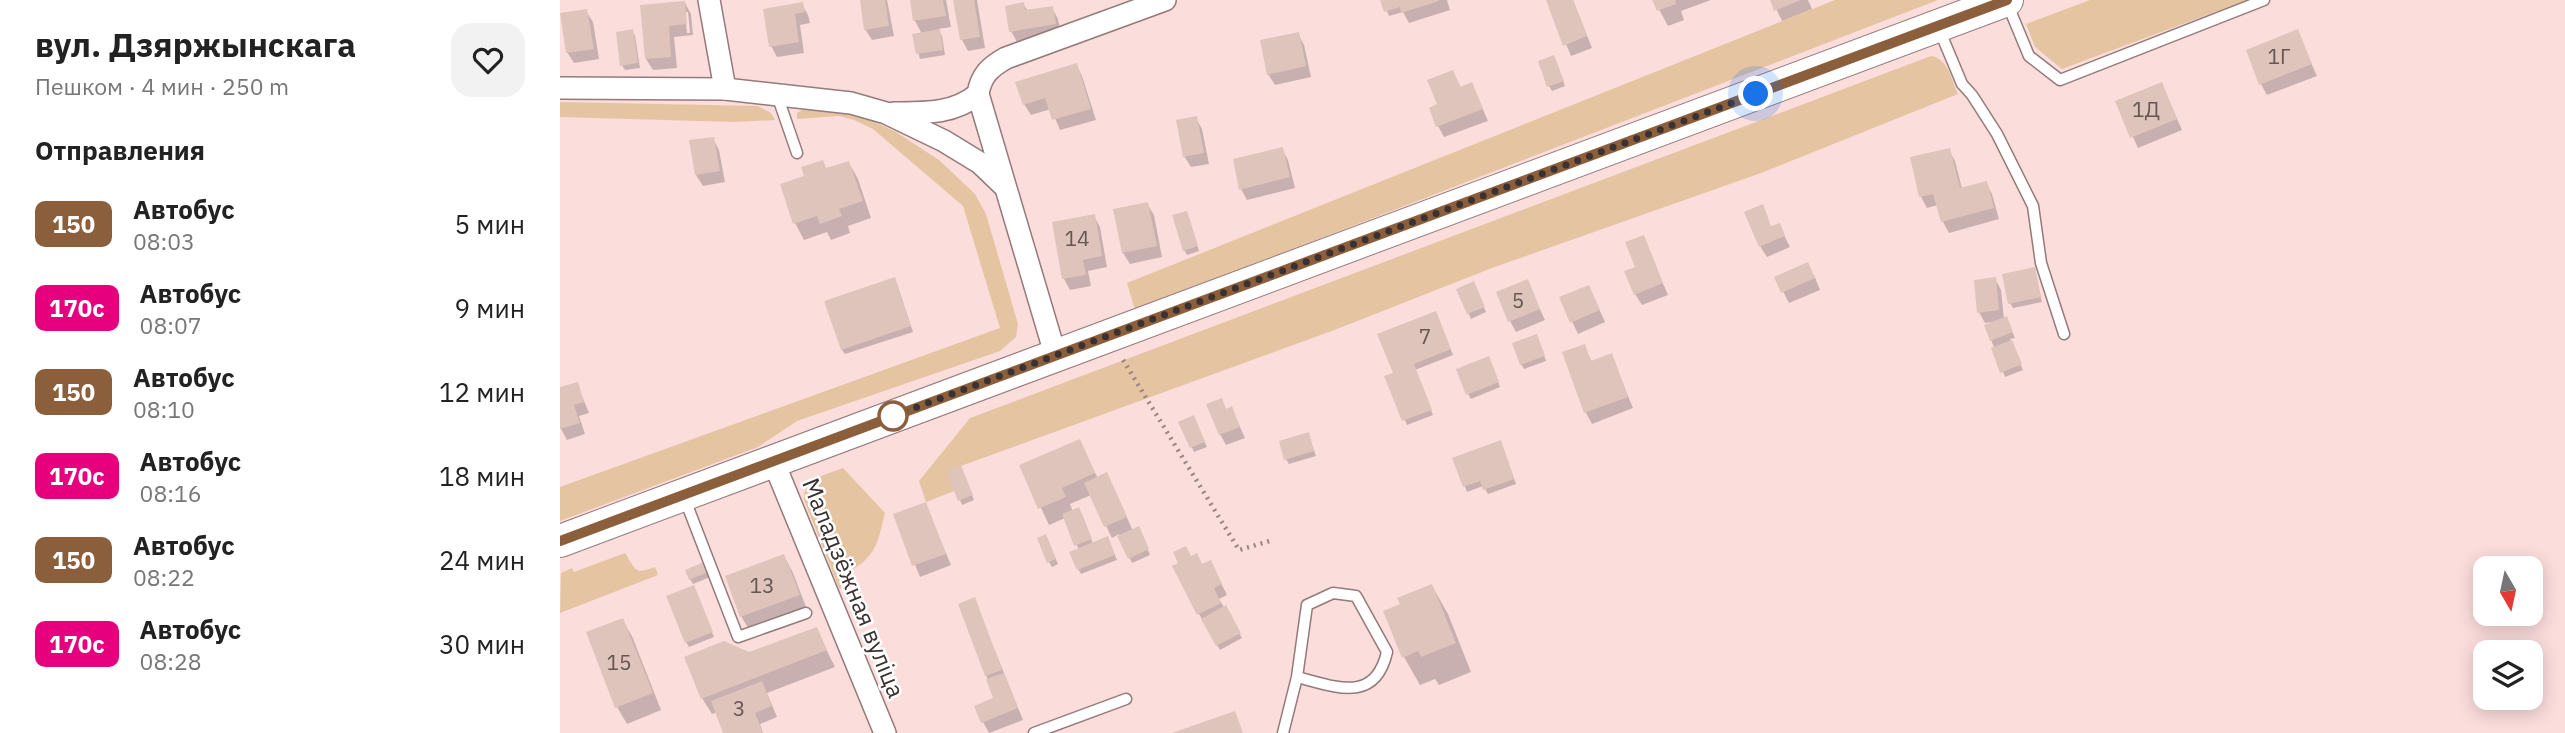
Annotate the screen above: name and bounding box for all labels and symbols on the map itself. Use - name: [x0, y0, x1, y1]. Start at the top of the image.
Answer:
- house number: 1Г: [2267, 42, 2291, 70]
- your location: [1738, 76, 1773, 111]
- house number: 1Д: [2132, 95, 2160, 123]
- house number: 14: [1064, 224, 1090, 252]
- house number: 5: [1512, 286, 1524, 314]
- house number: 7: [1419, 322, 1431, 350]
- unlabelled marker: [878, 401, 908, 431]
- street label: Маладзёжная вуліца: [795, 473, 913, 702]
- north arrow: [2473, 556, 2543, 626]
- house number: 13: [749, 571, 775, 599]
- house number: 15: [606, 648, 632, 676]
- house number: 3: [733, 694, 745, 722]

